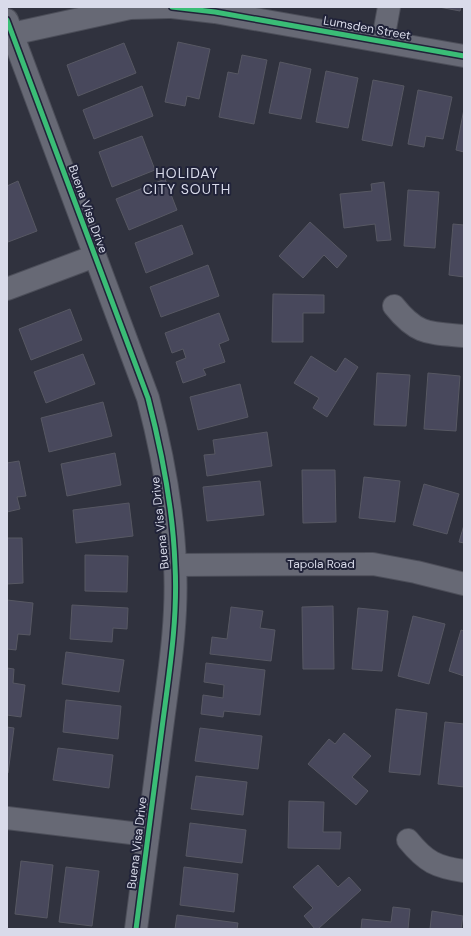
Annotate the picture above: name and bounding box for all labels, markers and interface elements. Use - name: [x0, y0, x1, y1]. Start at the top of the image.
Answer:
- street label: Lumsden Street: [322, 12, 412, 44]
- street label: Buena Visa Drive: [65, 163, 111, 255]
- district label: HOLIDAY CITY SOUTH: [143, 164, 231, 198]
- street label: Buena Visa Drive: [147, 476, 173, 570]
- street label: Tapola Road: [287, 556, 355, 572]
- street label: Buena Visa Drive: [123, 796, 151, 890]

